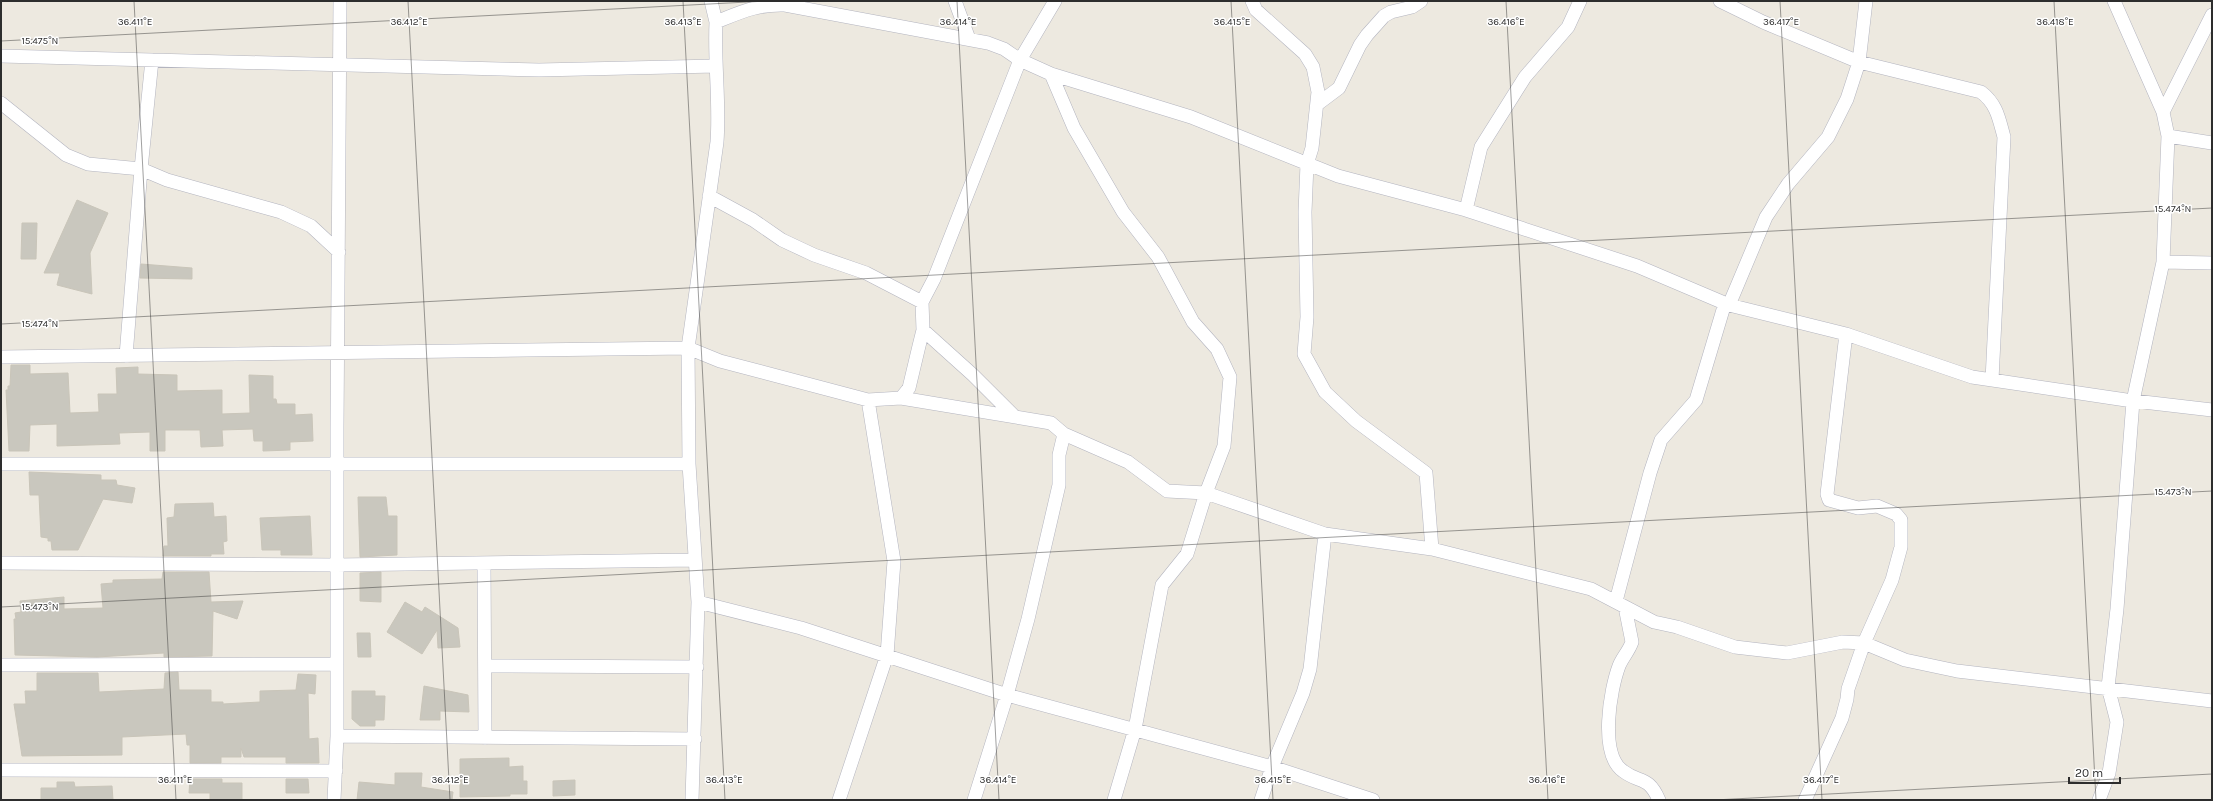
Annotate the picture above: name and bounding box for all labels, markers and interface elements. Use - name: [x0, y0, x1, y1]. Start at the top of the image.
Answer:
- text: 36.411°E: [118, 16, 152, 28]
- text: 36.412°E: [390, 16, 428, 28]
- text: 36.413°E: [664, 16, 702, 28]
- text: 36.414°E: [940, 16, 976, 28]
- text: 36.415°E: [1214, 16, 1250, 28]
- text: 36.416°E: [1487, 16, 1525, 28]
- text: 36.417°E: [1763, 16, 1799, 28]
- text: 36.418°E: [2036, 16, 2074, 28]
- text: 15.475°N: [22, 35, 58, 47]
- text: 15.474°N: [2155, 203, 2191, 215]
- text: 15.474°N: [22, 318, 58, 330]
- text: 15.473°N: [2154, 486, 2192, 498]
- text: 15.473°N: [21, 601, 59, 613]
- scale bar: [2069, 759, 2120, 785]
- text: 20 m: [2075, 766, 2103, 780]
- text: 36.411°E: [158, 774, 192, 786]
- text: 36.412°E: [431, 774, 469, 786]
- text: 36.413°E: [705, 774, 743, 786]
- text: 36.414°E: [980, 774, 1016, 786]
- text: 36.415°E: [1255, 774, 1291, 786]
- text: 36.416°E: [1528, 774, 1566, 786]
- text: 36.417°E: [1803, 774, 1839, 786]

